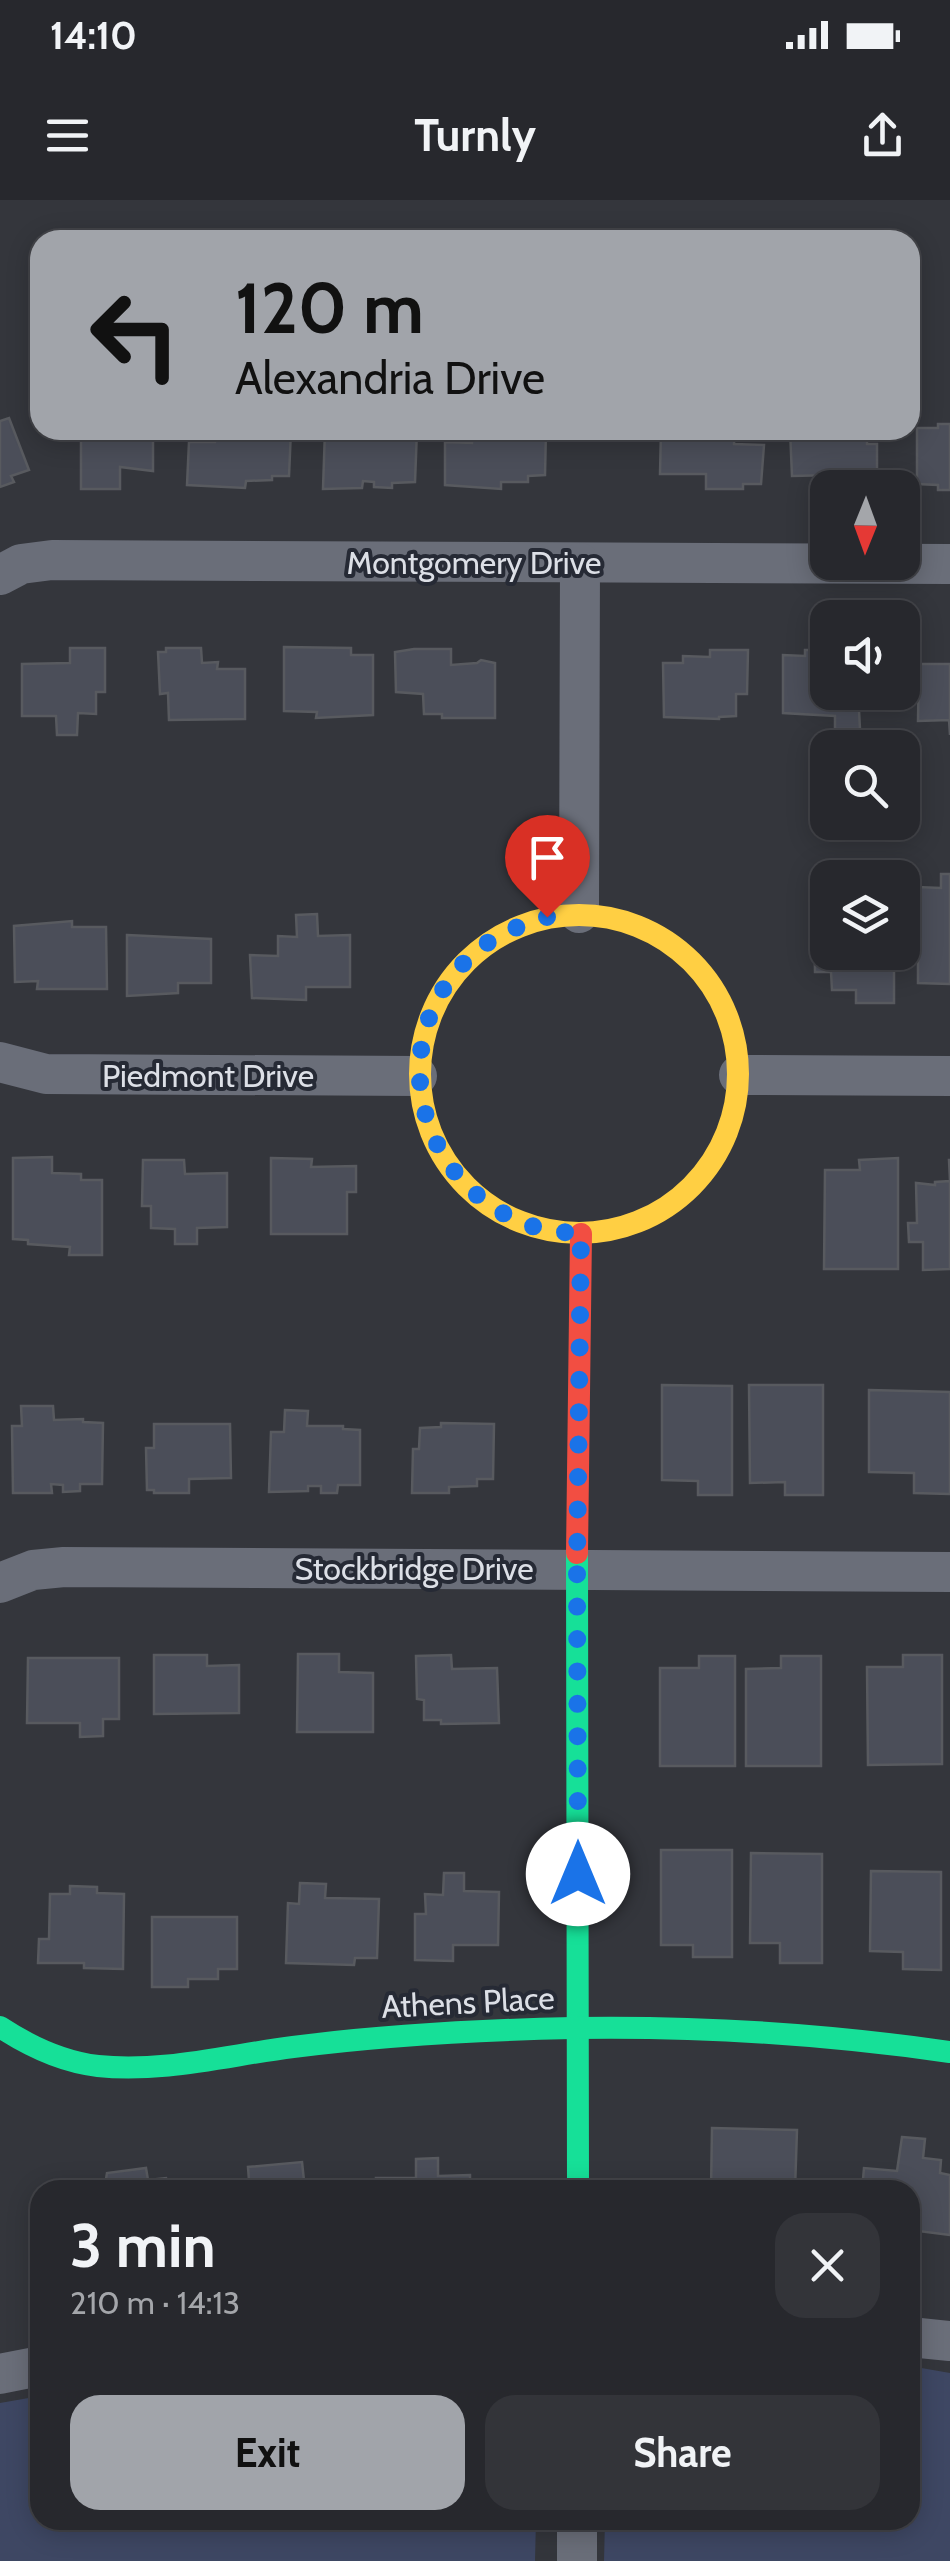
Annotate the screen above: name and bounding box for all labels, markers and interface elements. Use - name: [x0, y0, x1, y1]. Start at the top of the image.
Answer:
- text: 14:10: [50, 12, 137, 59]
- icon: menu: [40, 108, 95, 163]
- text: Turnly: [414, 108, 536, 162]
- icon: share: [855, 108, 910, 163]
- text: 120 m: [235, 265, 424, 351]
- icon: left: [70, 270, 200, 400]
- text: Alexandria Drive: [235, 351, 545, 405]
- north arrow: [810, 470, 920, 580]
- map controls: [810, 470, 920, 970]
- street label: Montgomery Drive: [347, 543, 601, 582]
- button: sound: [810, 600, 920, 710]
- button: search: [810, 730, 920, 840]
- pin: [505, 815, 590, 918]
- icon: arrive: [520, 830, 575, 885]
- button: layers: [810, 860, 920, 970]
- street label: Piedmont Drive: [102, 1056, 314, 1095]
- street label: Stockbridge Drive: [294, 1549, 534, 1588]
- position arrow: [526, 1822, 630, 1926]
- street label: Athens Place: [380, 1978, 556, 2026]
- text: 3 min: [70, 2209, 216, 2282]
- button: close: [775, 2213, 880, 2318]
- text: 210 m · 14:13: [70, 2283, 240, 2322]
- button: Exit: [70, 2395, 465, 2510]
- button: Share: [485, 2395, 880, 2510]

